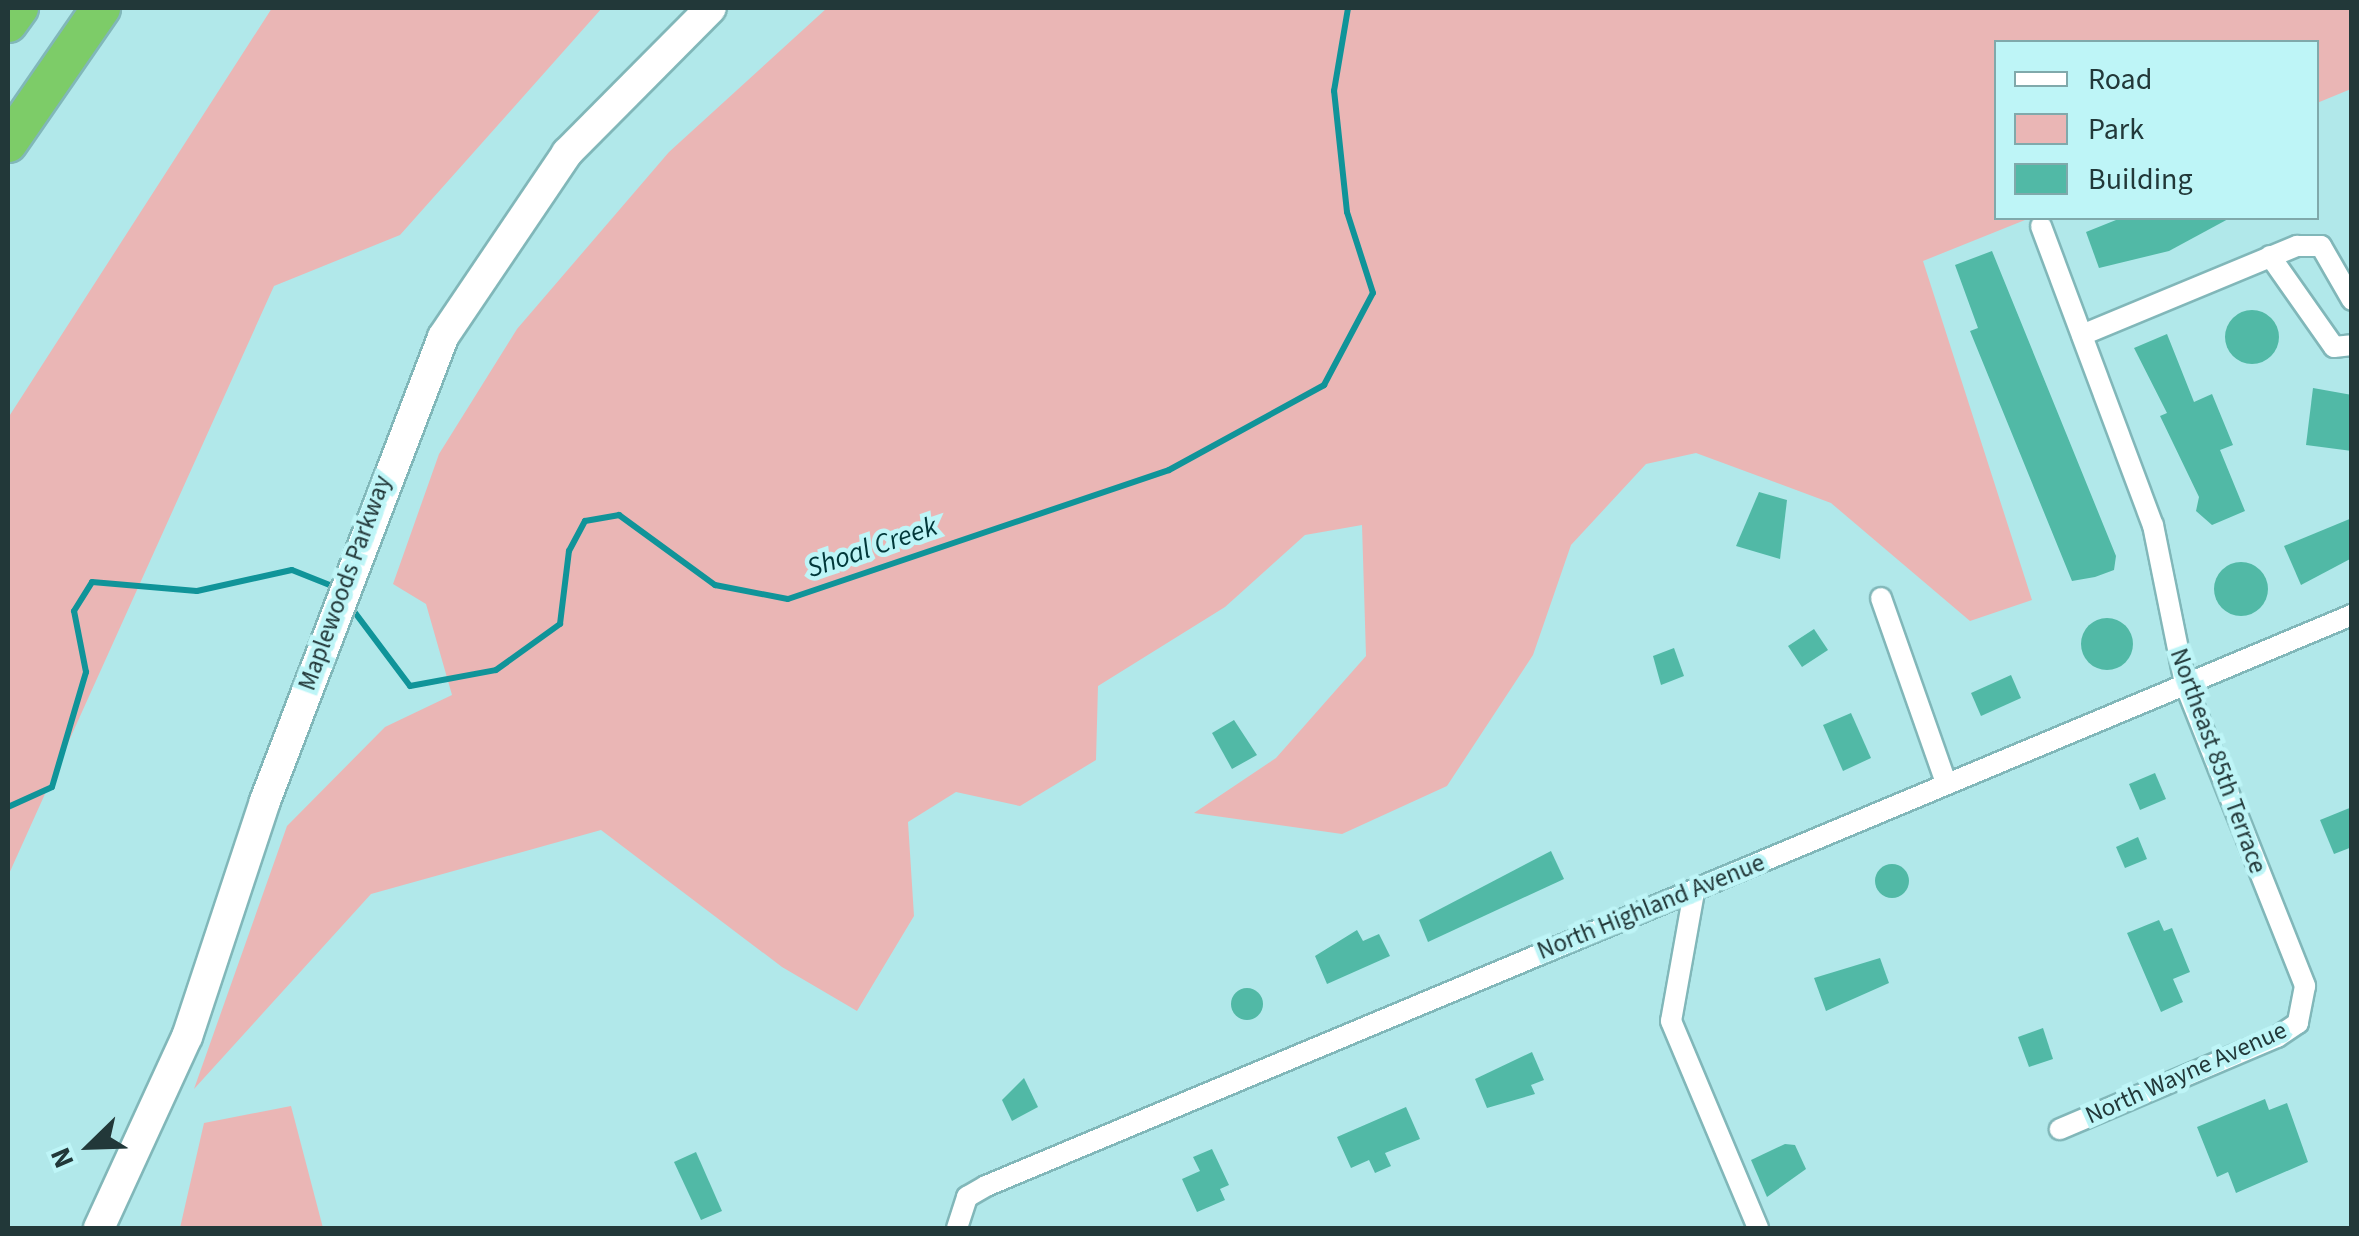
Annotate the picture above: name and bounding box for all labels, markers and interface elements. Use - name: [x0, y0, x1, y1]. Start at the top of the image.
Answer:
- legend: [1994, 40, 2319, 220]
- text: Road: [2088, 58, 2152, 101]
- text: Park: [2088, 108, 2144, 151]
- text: Building: [2088, 158, 2193, 201]
- street label: Maplewoods Parkway: [292, 471, 398, 695]
- water label: Shoal Creek: [802, 509, 942, 585]
- street label: Northeast 85th Terrace: [2163, 644, 2273, 878]
- street label: North Highland Avenue: [1533, 848, 1769, 966]
- street label: North Wayne Avenue: [2081, 1015, 2291, 1131]
- north arrow: [40, 1096, 140, 1196]
- text: N: [40, 1141, 84, 1174]

